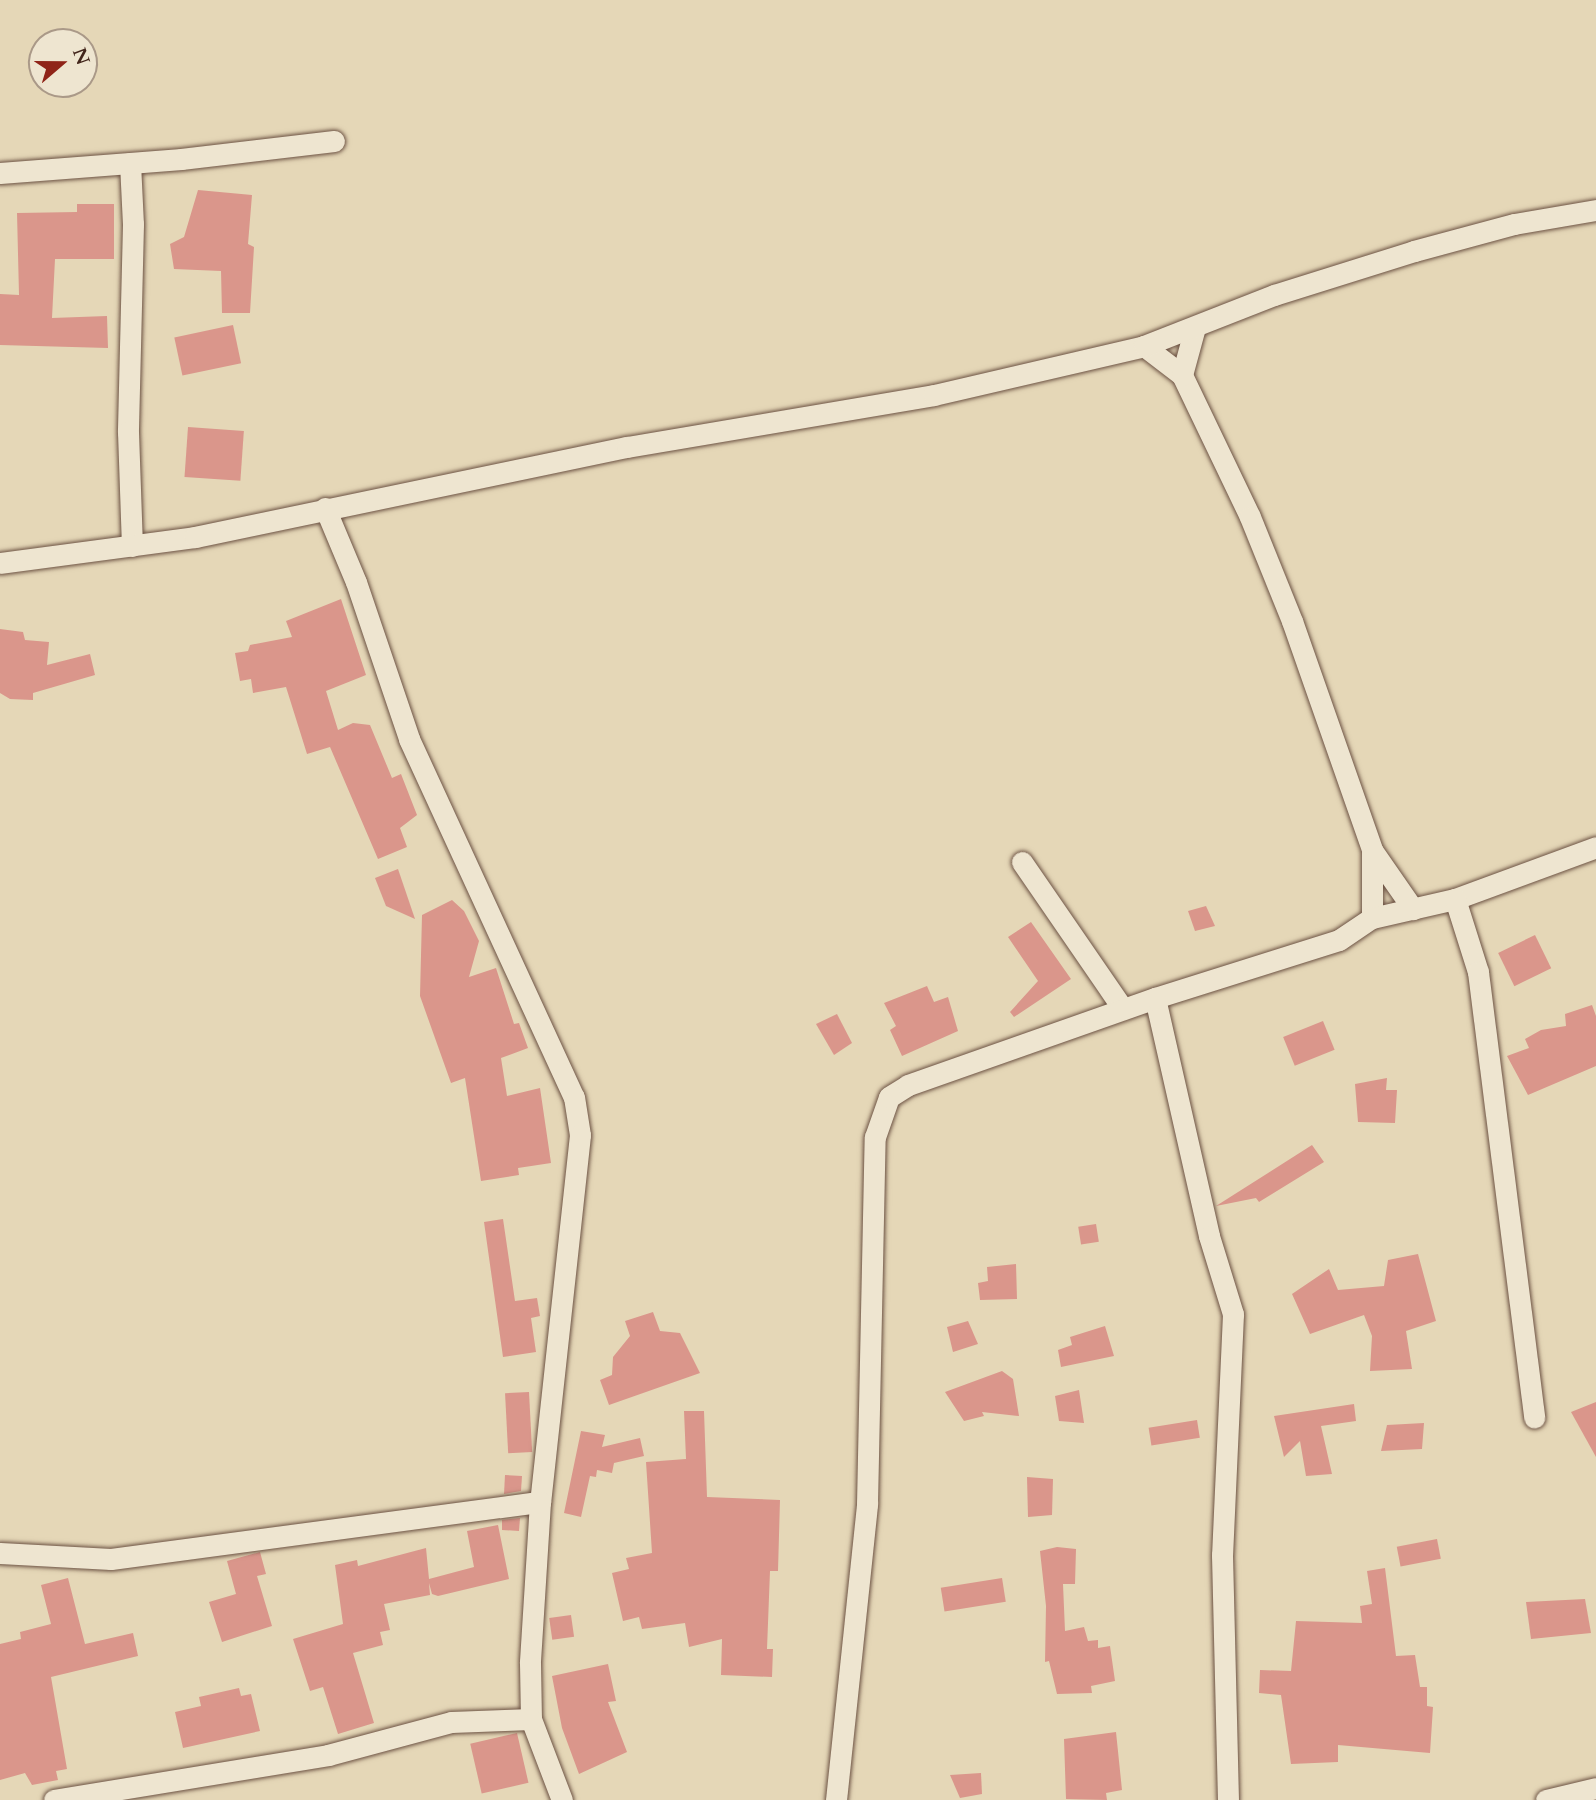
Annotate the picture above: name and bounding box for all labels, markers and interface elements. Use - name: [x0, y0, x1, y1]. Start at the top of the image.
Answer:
- north arrow: [28, 28, 98, 98]
- text: N: [66, 44, 96, 69]

